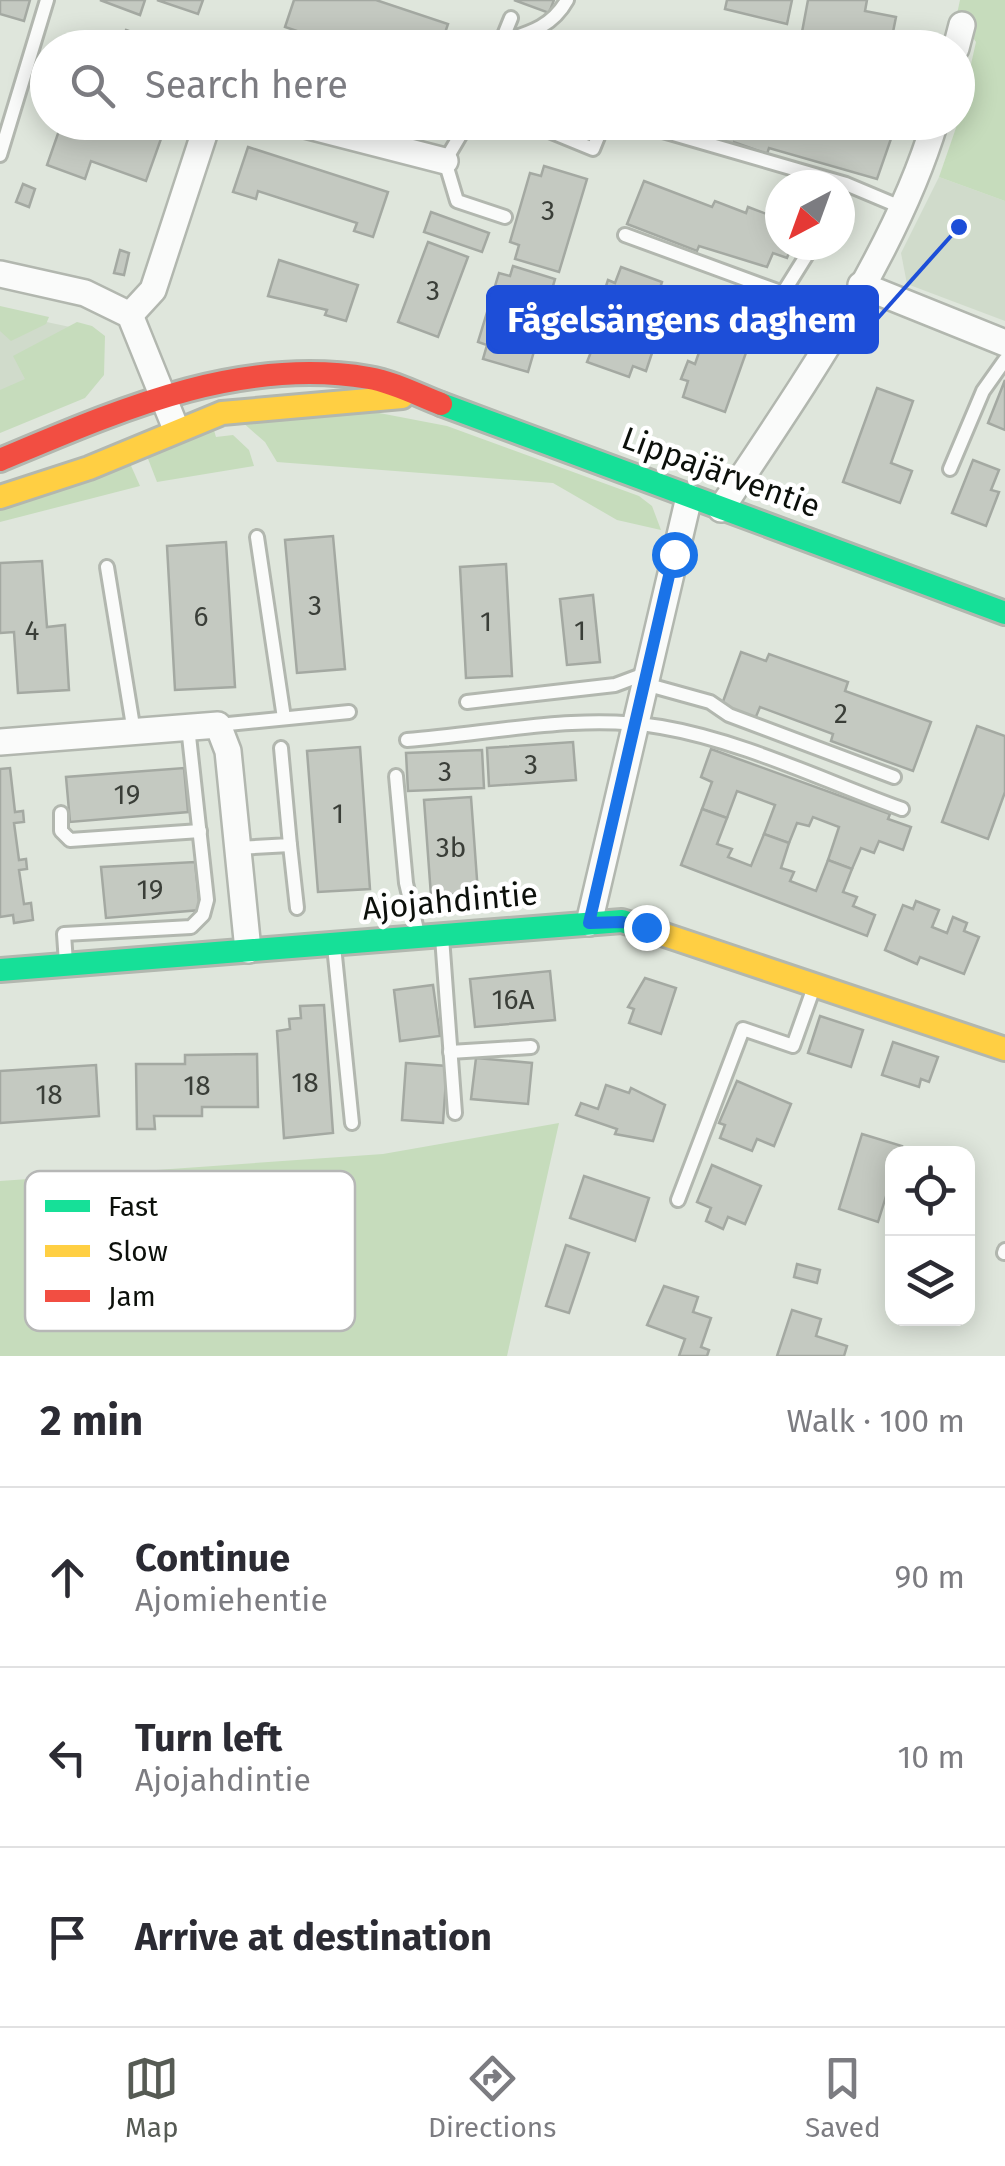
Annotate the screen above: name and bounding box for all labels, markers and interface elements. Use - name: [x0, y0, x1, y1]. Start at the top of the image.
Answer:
- search box: [30, 30, 975, 140]
- icon: search: [65, 58, 120, 113]
- text: Search here: [145, 62, 348, 108]
- north arrow: [765, 170, 855, 260]
- house number: 3: [541, 194, 555, 227]
- house number: 3: [426, 274, 440, 307]
- callout: Fågelsängens daghem: [488, 287, 877, 352]
- text: Fågelsängens daghem: [507, 299, 857, 341]
- street label: Lippajärventie: [617, 419, 825, 525]
- route start: [652, 532, 698, 578]
- house number: 3: [308, 589, 322, 622]
- house number: 6: [194, 600, 208, 633]
- house number: 1: [480, 605, 492, 638]
- house number: 4: [25, 614, 40, 647]
- house number: 1: [574, 614, 586, 647]
- house number: 2: [834, 697, 848, 730]
- house number: 3: [524, 748, 538, 781]
- house number: 3: [438, 755, 452, 788]
- house number: 19: [114, 778, 140, 811]
- house number: 1: [332, 797, 344, 830]
- house number: 3b: [436, 831, 466, 864]
- house number: 19: [137, 873, 163, 906]
- street label: Ajojahdintie: [361, 874, 539, 928]
- route end: [624, 905, 670, 951]
- house number: 16A: [491, 983, 535, 1016]
- house number: 18: [291, 1066, 319, 1099]
- house number: 18: [183, 1069, 211, 1102]
- house number: 18: [35, 1078, 63, 1111]
- map controls: [885, 1146, 975, 1326]
- button: locate: [885, 1146, 975, 1236]
- legend: [25, 1171, 355, 1331]
- text: Fast: [108, 1190, 159, 1223]
- text: Slow: [108, 1235, 168, 1268]
- button: layers: [885, 1236, 975, 1326]
- text: Jam: [108, 1280, 156, 1313]
- text: 2 min: [40, 1396, 143, 1446]
- text: Walk · 100 m: [787, 1402, 965, 1440]
- text: Continue: [135, 1535, 290, 1581]
- icon: ahead: [40, 1550, 95, 1605]
- text: 90 m: [894, 1558, 965, 1596]
- text: Ajomiehentie: [135, 1581, 328, 1619]
- text: Turn left: [135, 1715, 282, 1761]
- icon: left: [40, 1730, 95, 1785]
- text: 10 m: [897, 1738, 965, 1776]
- text: Ajojahdintie: [135, 1761, 311, 1799]
- icon: arrive: [40, 1910, 95, 1965]
- text: Arrive at destination: [135, 1914, 492, 1960]
- tab: Map: [124, 2051, 179, 2144]
- tab: Directions: [428, 2051, 556, 2144]
- tab: Saved: [805, 2051, 881, 2144]

